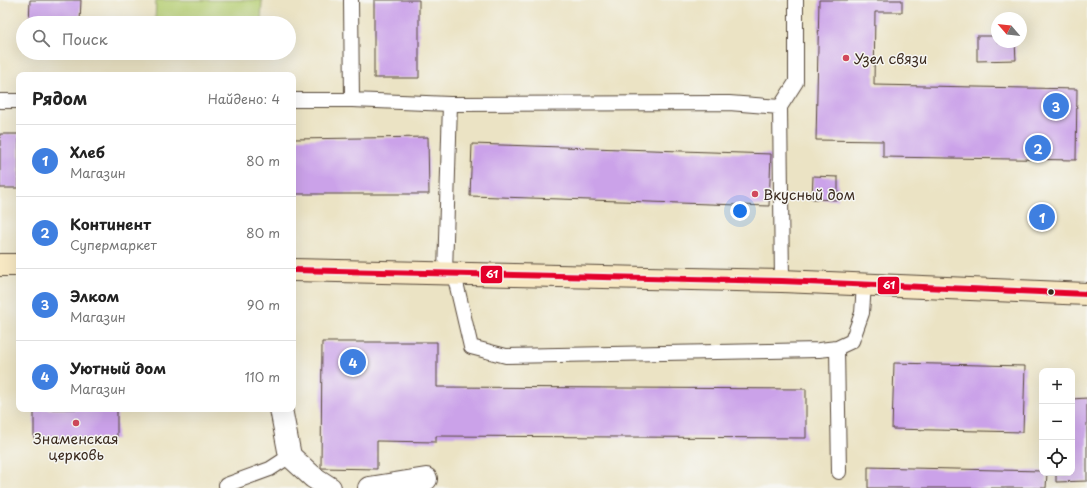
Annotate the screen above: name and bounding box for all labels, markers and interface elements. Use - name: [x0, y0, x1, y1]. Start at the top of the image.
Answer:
- north arrow: [991, 12, 1027, 48]
- search box: [16, 16, 296, 60]
- icon: search: [30, 27, 52, 49]
- text: Поиск: [62, 27, 108, 50]
- place label: Узел связи: [854, 48, 927, 69]
- marker: Узел связи: [841, 53, 851, 63]
- text: Рядом: [32, 85, 87, 111]
- text: Найдено: 4: [208, 89, 280, 108]
- pin: 3: [1043, 91, 1069, 121]
- pin: 2: [1025, 133, 1051, 163]
- text: Хлеб: [70, 140, 105, 163]
- text: 1: [42, 151, 48, 170]
- text: 80 m: [246, 151, 280, 170]
- text: Магазин: [70, 163, 126, 182]
- place label: Вкусный дом: [763, 184, 855, 205]
- marker: Вкусный дом: [750, 189, 760, 199]
- your location: [730, 201, 750, 221]
- pin: 1: [1029, 202, 1055, 232]
- text: Континент: [70, 212, 151, 235]
- text: 2: [40, 223, 50, 242]
- text: 80 m: [246, 223, 280, 242]
- text: Супермаркет: [70, 235, 157, 254]
- line badge: 61: [480, 265, 503, 284]
- text: 61: [486, 265, 498, 282]
- line badge: 61: [877, 276, 900, 295]
- text: 61: [883, 276, 895, 293]
- text: Элком: [70, 284, 119, 307]
- unlabelled marker: [1046, 287, 1056, 297]
- text: 3: [41, 295, 49, 314]
- text: 90 m: [247, 295, 280, 314]
- text: Магазин: [70, 307, 126, 326]
- pin: 4: [340, 347, 366, 377]
- text: Уютный дом: [70, 356, 166, 379]
- text: 4: [41, 367, 49, 386]
- text: 110 m: [245, 367, 280, 386]
- map controls: [1039, 368, 1075, 476]
- button: +: [1039, 368, 1075, 404]
- text: Магазин: [70, 379, 126, 398]
- button: −: [1039, 404, 1075, 440]
- marker: Знаменская церковь: [71, 418, 81, 428]
- place label: Знаменская церковь: [33, 428, 118, 465]
- button: locate: [1039, 440, 1075, 476]

